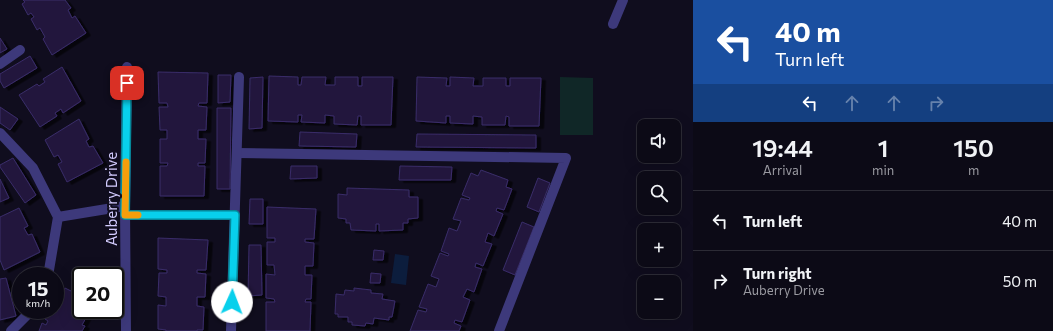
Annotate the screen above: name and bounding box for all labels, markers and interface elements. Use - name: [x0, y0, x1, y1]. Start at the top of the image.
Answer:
- text: 40 m: [775, 14, 841, 48]
- icon: left: [709, 16, 761, 68]
- text: Turn left: [775, 48, 844, 70]
- pin: [110, 66, 144, 100]
- icon: arrive: [116, 72, 138, 94]
- icon: left: [799, 92, 821, 114]
- icon: ahead: [841, 92, 863, 114]
- icon: ahead: [883, 92, 905, 114]
- icon: right: [925, 92, 947, 114]
- map controls: [637, 119, 681, 319]
- button: sound: [637, 119, 681, 163]
- text: 19:44: [752, 133, 813, 162]
- text: 1: [878, 133, 888, 162]
- text: 150: [953, 133, 994, 162]
- street label: Auberry Drive: [102, 152, 120, 246]
- text: Arrival: [763, 162, 802, 178]
- text: min: [872, 162, 894, 178]
- text: m: [968, 162, 979, 178]
- button: search: [637, 171, 681, 215]
- icon: left: [709, 210, 731, 232]
- text: Turn left: [743, 212, 802, 230]
- text: 40 m: [1002, 212, 1037, 230]
- button: +: [637, 223, 681, 267]
- text: Turn right: [743, 264, 812, 282]
- speed limit sign: 20: [72, 267, 124, 319]
- icon: right: [709, 270, 731, 292]
- text: 50 m: [1003, 272, 1037, 290]
- button: −: [637, 275, 681, 319]
- text: 15: [28, 276, 48, 300]
- position arrow: [211, 281, 253, 323]
- text: Auberry Drive: [743, 282, 825, 298]
- text: km/h: [26, 297, 50, 309]

